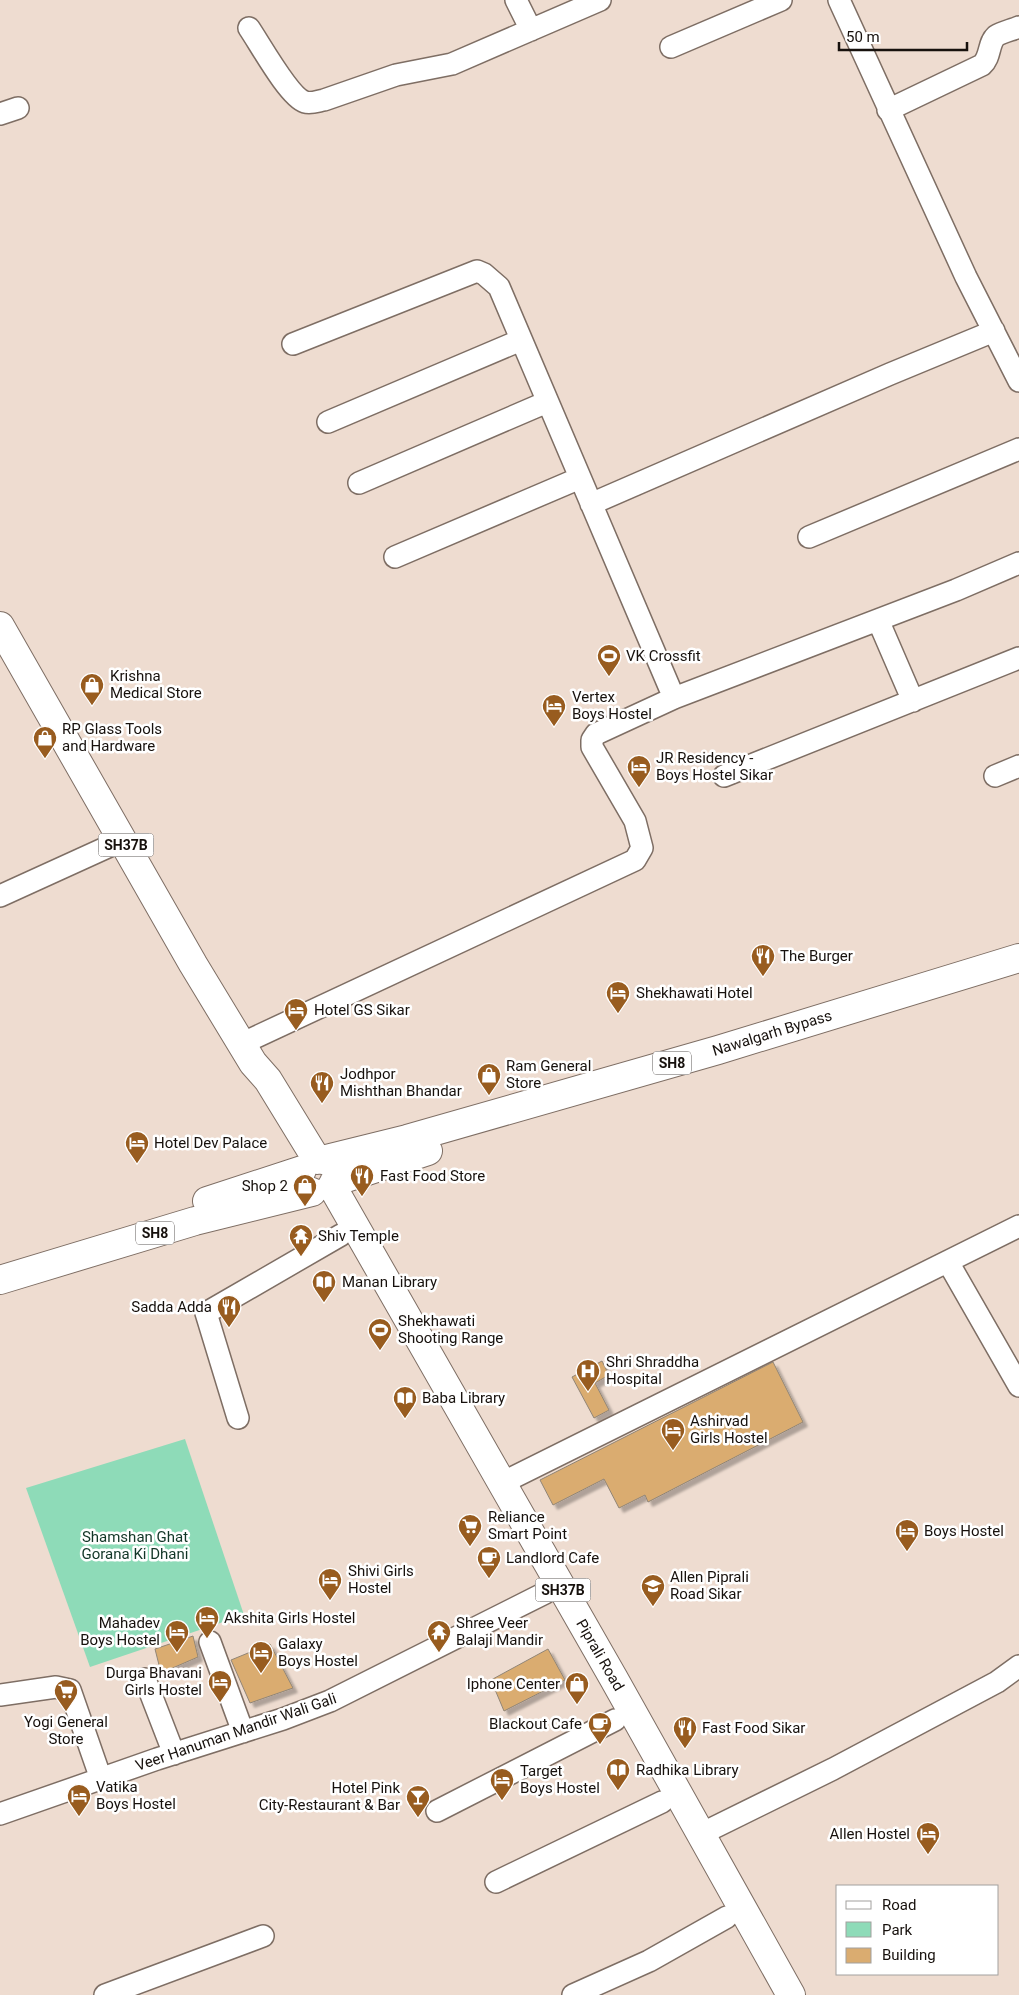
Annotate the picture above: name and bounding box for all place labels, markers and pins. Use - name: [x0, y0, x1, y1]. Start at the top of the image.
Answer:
- sports icon: VK Crossfit: [596, 643, 622, 677]
- place label: VK Crossfit: [626, 647, 701, 665]
- place label: Krishna Medical Store: [110, 667, 202, 702]
- shop icon: Krishna Medical Store: [79, 672, 105, 706]
- place label: Vertex Boys Hostel: [572, 688, 652, 723]
- hotel icon: Vertex Boys Hostel: [541, 693, 567, 727]
- place label: RP Glass Tools and Hardware: [62, 720, 162, 755]
- shop icon: RP Glass Tools and Hardware: [32, 725, 58, 759]
- place label: JR Residency - Boys Hostel Sikar: [656, 749, 773, 784]
- hotel icon: JR Residency - Boys Hostel Sikar: [626, 754, 652, 788]
- restaurant icon: The Burger: [750, 943, 776, 977]
- place label: The Burger: [780, 947, 853, 965]
- hotel icon: Shekhawati Hotel: [605, 980, 631, 1014]
- place label: Shekhawati Hotel: [636, 984, 753, 1002]
- hotel icon: Hotel GS Sikar: [283, 997, 309, 1031]
- place label: Hotel GS Sikar: [314, 1001, 410, 1019]
- place label: Ram General Store: [506, 1057, 591, 1092]
- shop icon: Ram General Store: [476, 1062, 502, 1096]
- place label: Jodhpor Mishthan Bhandar: [340, 1065, 462, 1100]
- restaurant icon: Jodhpor Mishthan Bhandar: [309, 1070, 335, 1104]
- hotel icon: Hotel Dev Palace: [124, 1130, 150, 1164]
- place label: Hotel Dev Palace: [154, 1134, 267, 1152]
- restaurant icon: Fast Food Store: [349, 1163, 375, 1197]
- place label: Fast Food Store: [380, 1167, 485, 1185]
- shop icon: Shop 2: [292, 1173, 318, 1207]
- place label: Shop 2: [242, 1177, 288, 1195]
- temple icon: Shiv Temple: [288, 1223, 314, 1257]
- place label: Shiv Temple: [318, 1227, 399, 1245]
- library icon: Manan Library: [311, 1269, 337, 1303]
- place label: Manan Library: [342, 1273, 437, 1291]
- restaurant icon: Sadda Adda: [216, 1294, 242, 1328]
- place label: Sadda Adda: [131, 1298, 212, 1316]
- place label: Shekhawati Shooting Range: [398, 1312, 503, 1347]
- sports icon: Shekhawati Shooting Range: [367, 1317, 393, 1351]
- place label: Shri Shraddha Hospital: [606, 1353, 699, 1388]
- hospital icon: Shri Shraddha Hospital: [575, 1358, 601, 1392]
- library icon: Baba Library: [392, 1385, 418, 1419]
- place label: Baba Library: [422, 1389, 505, 1407]
- place label: Ashirvad Girls Hostel: [690, 1412, 768, 1447]
- hotel icon: Ashirvad Girls Hostel: [660, 1417, 686, 1451]
- place label: Reliance Smart Point: [488, 1508, 567, 1543]
- supermarket icon: Reliance Smart Point: [457, 1513, 483, 1547]
- hotel icon: Boys Hostel: [894, 1518, 920, 1552]
- place label: Boys Hostel: [924, 1522, 1004, 1540]
- cafe icon: Landlord Cafe: [476, 1545, 502, 1579]
- place label: Landlord Cafe: [506, 1549, 599, 1567]
- place label: Shivi Girls Hostel: [348, 1562, 414, 1597]
- hotel icon: Shivi Girls Hostel: [317, 1567, 343, 1601]
- place label: Allen Piprali Road Sikar: [670, 1568, 749, 1603]
- school or university icon: Allen Piprali Road Sikar: [640, 1573, 666, 1607]
- hotel icon: Akshita Girls Hostel: [194, 1605, 220, 1639]
- place label: Akshita Girls Hostel: [224, 1609, 355, 1627]
- place label: Mahadev Boys Hostel: [80, 1614, 160, 1649]
- place label: Shree Veer Balaji Mandir: [456, 1614, 543, 1649]
- hotel icon: Mahadev Boys Hostel: [164, 1619, 190, 1653]
- temple icon: Shree Veer Balaji Mandir: [426, 1619, 452, 1653]
- place label: Galaxy Boys Hostel: [278, 1635, 358, 1670]
- hotel icon: Galaxy Boys Hostel: [248, 1640, 274, 1674]
- place label: Durga Bhavani Girls Hostel: [106, 1664, 202, 1699]
- hotel icon: Durga Bhavani Girls Hostel: [207, 1669, 233, 1703]
- shop icon: Iphone Center: [564, 1671, 590, 1705]
- place label: Iphone Center: [467, 1675, 560, 1693]
- supermarket icon: Yogi General Store: [53, 1678, 79, 1712]
- cafe icon: Blackout Cafe: [587, 1711, 613, 1745]
- place label: Yogi General Store: [24, 1713, 108, 1748]
- place label: Blackout Cafe: [489, 1715, 582, 1733]
- restaurant icon: Fast Food Sikar: [672, 1715, 698, 1749]
- place label: Fast Food Sikar: [702, 1719, 805, 1737]
- library icon: Radhika Library: [605, 1757, 631, 1791]
- place label: Radhika Library: [636, 1761, 739, 1779]
- place label: Target Boys Hostel: [520, 1762, 600, 1797]
- hotel icon: Target Boys Hostel: [489, 1767, 515, 1801]
- place label: Vatika Boys Hostel: [96, 1778, 176, 1813]
- place label: Hotel Pink City-Restaurant & Bar: [259, 1779, 400, 1814]
- hotel icon: Vatika Boys Hostel: [66, 1783, 92, 1817]
- bar icon: Hotel Pink City-Restaurant & Bar: [405, 1784, 431, 1818]
- hotel icon: Allen Hostel: [915, 1821, 941, 1855]
- place label: Allen Hostel: [829, 1825, 910, 1843]

